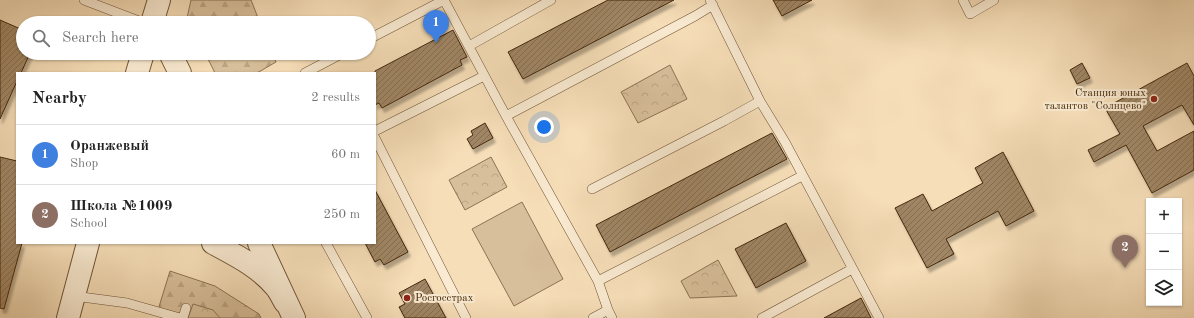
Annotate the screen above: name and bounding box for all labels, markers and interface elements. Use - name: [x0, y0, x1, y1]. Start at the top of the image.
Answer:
- pin: 1: [423, 10, 449, 43]
- search box: [16, 16, 376, 60]
- icon: search: [30, 27, 52, 49]
- text: Search here: [62, 31, 139, 46]
- place label: Станция юных талантов "Солнцево": [1044, 88, 1146, 112]
- text: Nearby: [32, 90, 87, 107]
- text: 2 results: [311, 91, 360, 104]
- marker: Станция юных талантов "Солнцево": [1149, 94, 1159, 104]
- your location: [534, 117, 554, 137]
- text: Оранжевый: [70, 139, 149, 154]
- text: 1: [41, 148, 49, 161]
- text: 60 m: [331, 148, 360, 161]
- text: Shop: [70, 157, 98, 170]
- map controls: [1146, 198, 1182, 306]
- button: +: [1146, 198, 1182, 234]
- text: Школа №1009: [70, 199, 172, 214]
- text: 2: [41, 208, 49, 221]
- text: 250 m: [323, 208, 360, 221]
- text: School: [70, 217, 107, 230]
- button: −: [1146, 234, 1182, 270]
- pin: 2: [1112, 235, 1138, 268]
- button: layers: [1146, 270, 1182, 306]
- marker: Росгосстрах: [402, 293, 412, 303]
- place label: Росгосстрах: [415, 293, 474, 304]

